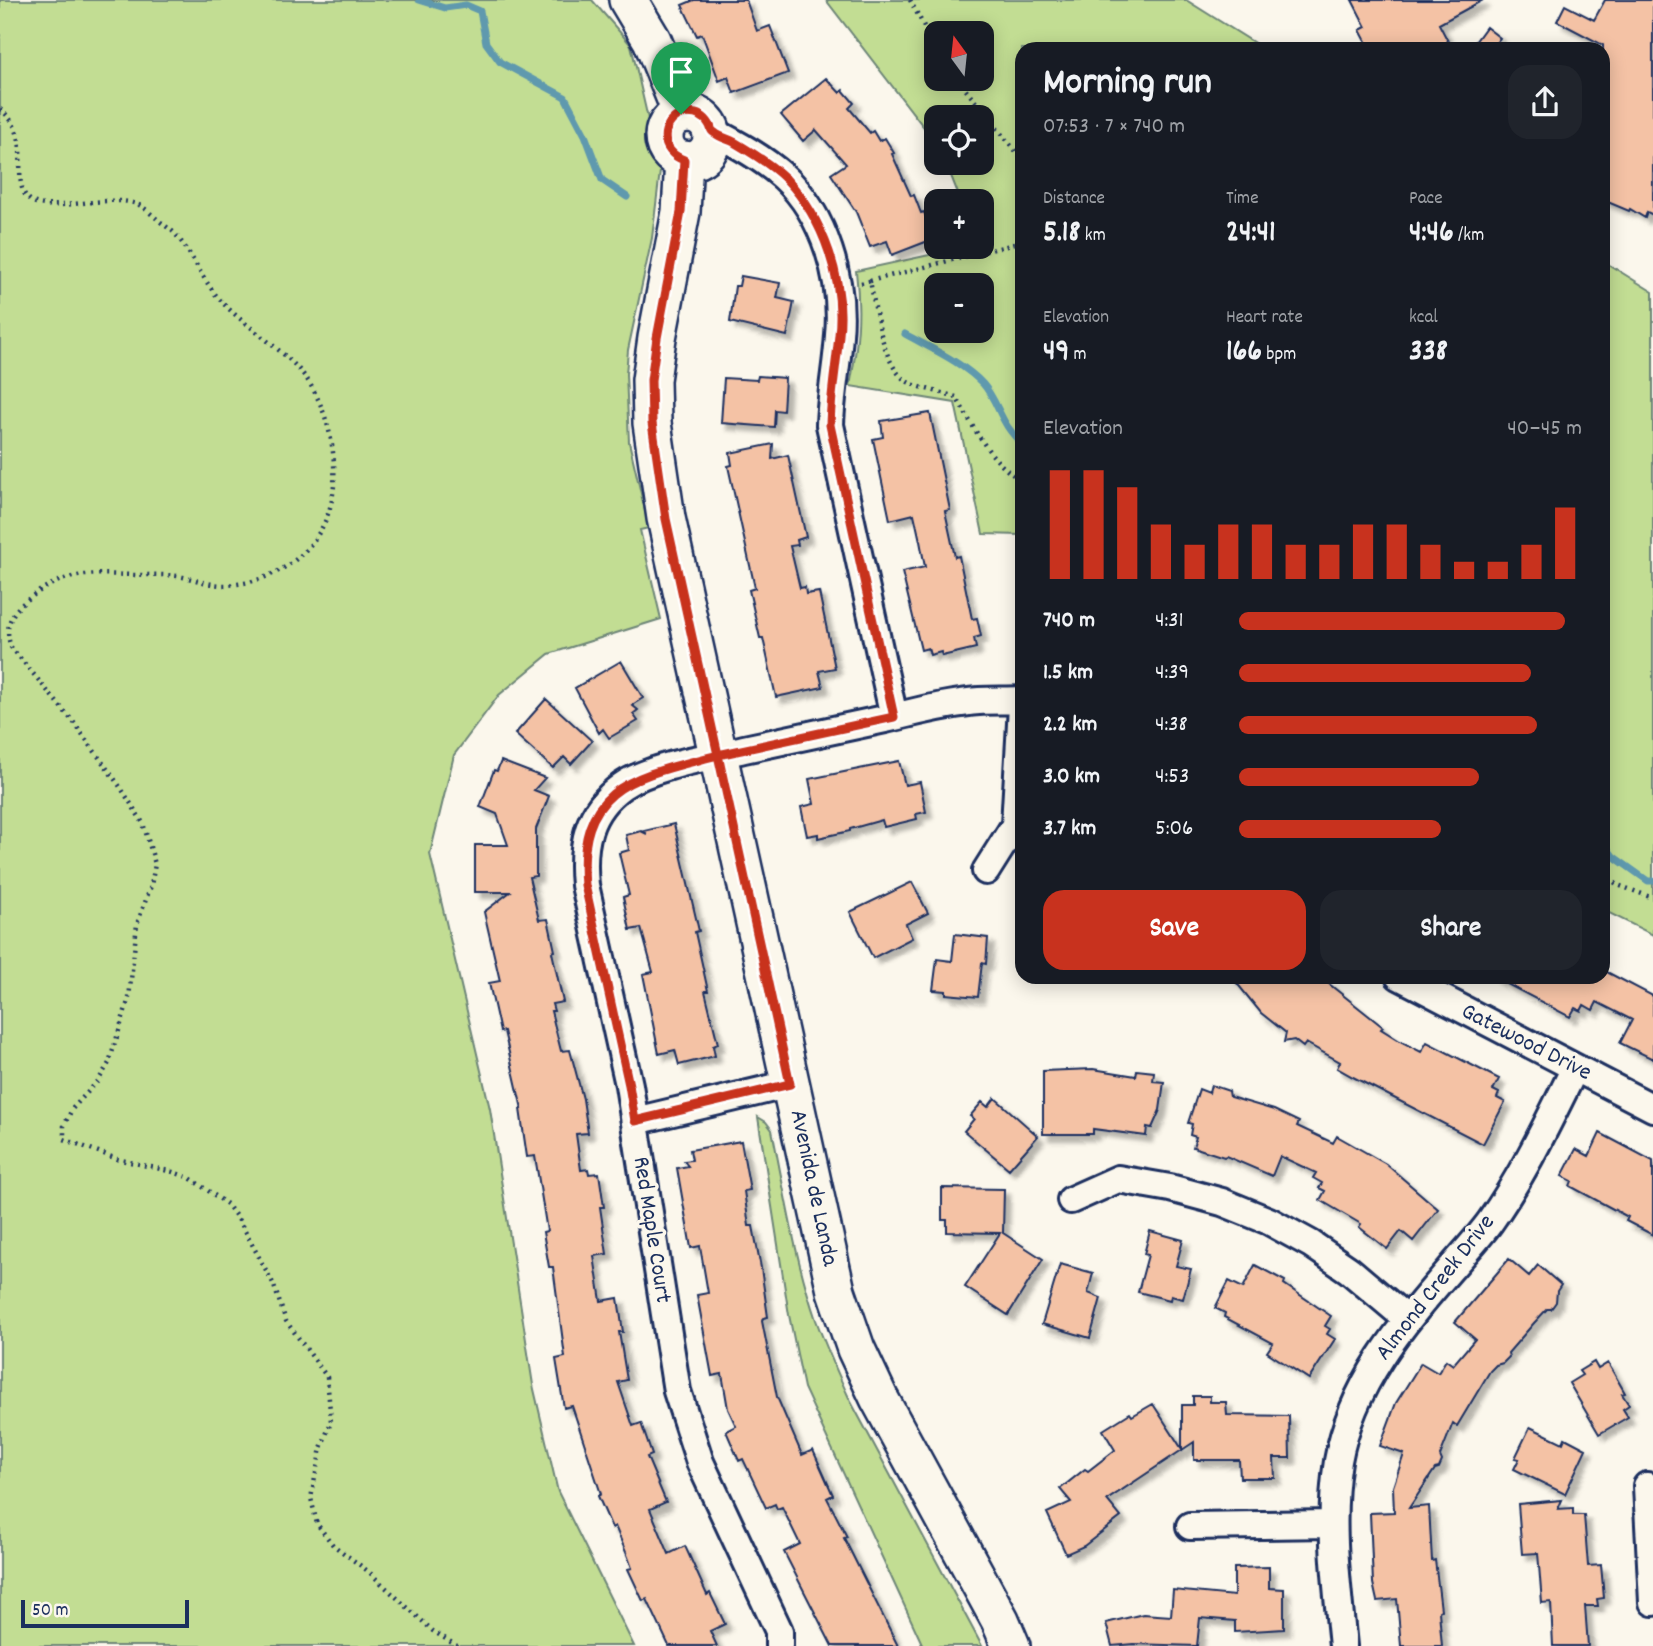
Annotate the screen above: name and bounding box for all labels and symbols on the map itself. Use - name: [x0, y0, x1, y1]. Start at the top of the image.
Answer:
- north arrow: [924, 21, 994, 91]
- pin: [651, 42, 711, 114]
- street label: Gatewood Drive: [1455, 995, 1597, 1091]
- street label: Avenida de Landa: [780, 1107, 846, 1270]
- street label: Red Maple Court: [623, 1154, 679, 1306]
- street label: Almond Creek Drive: [1368, 1208, 1504, 1368]
- scale bar: [21, 1597, 189, 1629]

